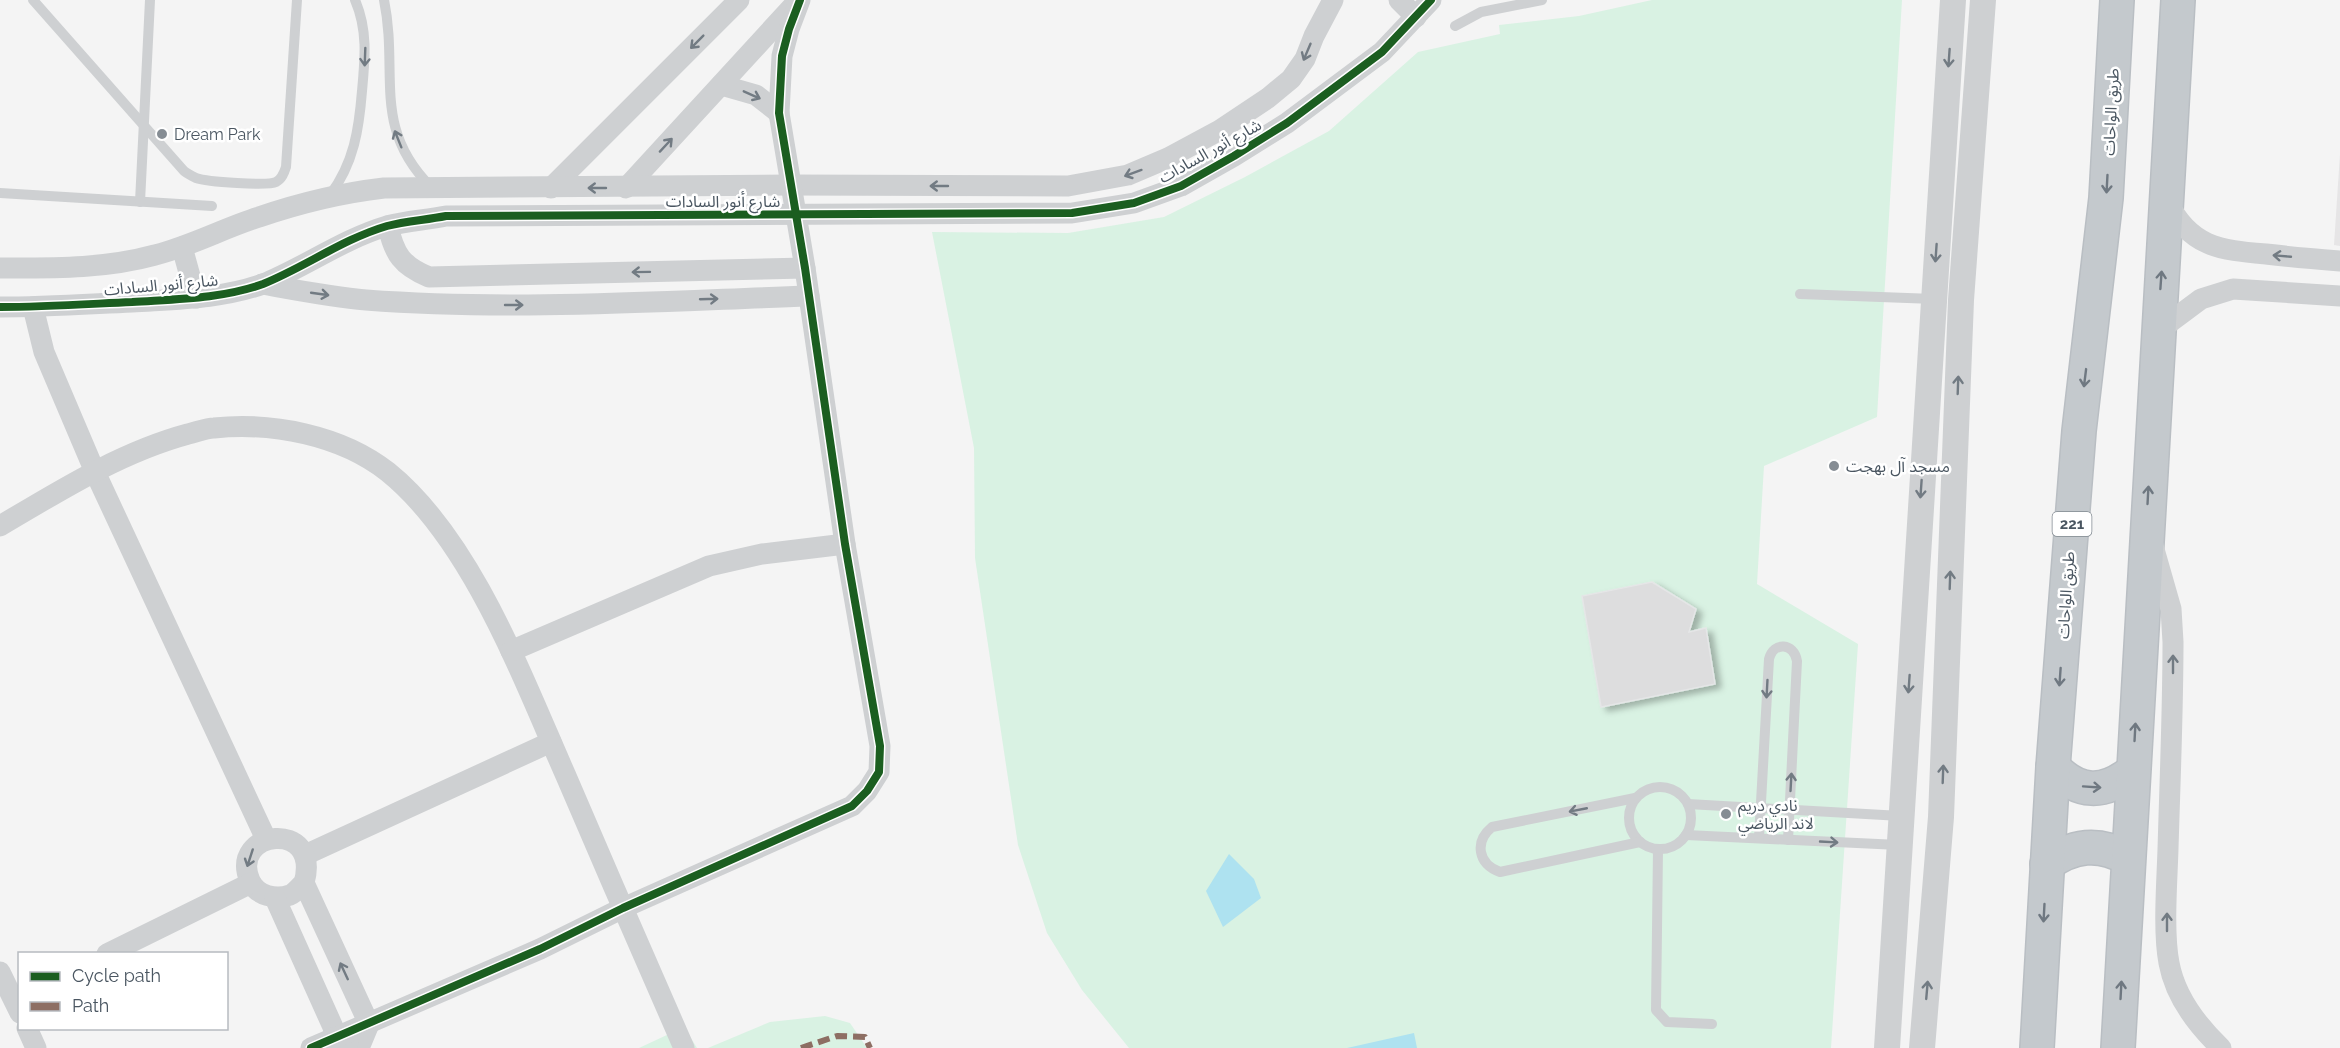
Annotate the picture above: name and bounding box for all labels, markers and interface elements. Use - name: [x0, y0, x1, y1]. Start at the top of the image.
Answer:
- one-way arrow: [690, 34, 705, 49]
- one-way arrow: [1301, 43, 1312, 61]
- one-way arrow: [359, 46, 371, 66]
- one-way arrow: [1944, 48, 1955, 68]
- street label: طريق الواحات: [2099, 68, 2124, 156]
- one-way arrow: [743, 89, 761, 101]
- street label: شارع أنور السادات: [1155, 115, 1266, 190]
- place label: Dream Park: [174, 125, 261, 144]
- marker: Dream Park: [155, 127, 169, 141]
- one-way arrow: [392, 130, 403, 149]
- one-way arrow: [659, 137, 673, 152]
- one-way arrow: [1124, 168, 1143, 179]
- one-way arrow: [2101, 174, 2112, 194]
- one-way arrow: [930, 180, 950, 192]
- one-way arrow: [588, 182, 608, 194]
- street label: شارع أنور السادات: [666, 191, 780, 214]
- one-way arrow: [1931, 242, 1942, 262]
- one-way arrow: [2272, 250, 2292, 261]
- one-way arrow: [632, 266, 652, 278]
- one-way arrow: [2156, 270, 2167, 290]
- street label: شارع أنور السادات: [103, 271, 219, 302]
- one-way arrow: [309, 289, 329, 300]
- one-way arrow: [698, 294, 718, 305]
- one-way arrow: [504, 299, 524, 311]
- one-way arrow: [2079, 368, 2090, 387]
- one-way arrow: [1952, 375, 1963, 395]
- place label: مسجد آل بهجت: [1846, 457, 1950, 477]
- marker: مسجد آل بهجت: [1827, 459, 1841, 473]
- one-way arrow: [1916, 479, 1927, 499]
- one-way arrow: [2143, 486, 2154, 506]
- road number: 221: [2052, 512, 2092, 536]
- street label: طريق الواحات: [2053, 550, 2080, 640]
- one-way arrow: [1945, 570, 1956, 590]
- one-way arrow: [2167, 654, 2179, 674]
- one-way arrow: [2054, 666, 2065, 686]
- one-way arrow: [1904, 674, 1915, 694]
- one-way arrow: [1761, 678, 1772, 698]
- one-way arrow: [2129, 722, 2140, 742]
- one-way arrow: [1937, 765, 1949, 785]
- one-way arrow: [1785, 772, 1796, 792]
- one-way arrow: [2081, 782, 2101, 793]
- place label: نادي دريم لاند الرياضي: [1738, 796, 1814, 835]
- one-way arrow: [1569, 804, 1588, 816]
- marker: نادي دريم لاند الرياضي: [1719, 807, 1733, 821]
- one-way arrow: [1818, 836, 1838, 847]
- one-way arrow: [244, 849, 255, 867]
- one-way arrow: [2039, 903, 2050, 923]
- one-way arrow: [2161, 912, 2173, 932]
- legend: [18, 952, 228, 1030]
- one-way arrow: [338, 962, 349, 980]
- text: Cycle path: [72, 965, 161, 986]
- one-way arrow: [1922, 980, 1933, 1000]
- one-way arrow: [2115, 980, 2126, 1000]
- text: Path: [72, 995, 109, 1016]

